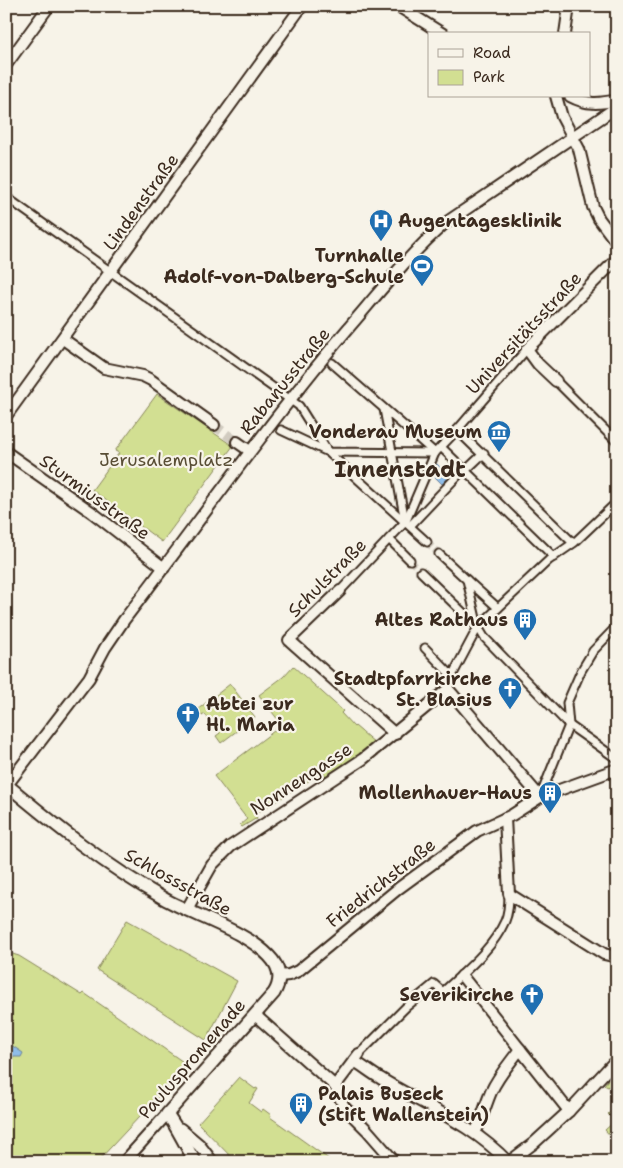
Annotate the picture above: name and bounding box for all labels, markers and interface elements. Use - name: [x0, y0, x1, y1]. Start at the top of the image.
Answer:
- legend: [428, 32, 590, 98]
- text: Road: [473, 43, 511, 63]
- text: Park: [473, 67, 505, 87]
- street label: Lindenstraße: [98, 149, 184, 255]
- hospital icon: Augentagesklinik: [368, 208, 394, 242]
- place label: Augentagesklinik: [398, 209, 562, 233]
- place label: Turnhalle Adolf-von-Dalberg-Schule: [163, 244, 404, 289]
- sports icon: Turnhalle Adolf-von-Dalberg-Schule: [409, 253, 435, 287]
- street label: Universitätsstraße: [461, 266, 587, 400]
- street label: Rabanusstraße: [234, 322, 336, 440]
- museum icon: Vonderau Museum: [486, 419, 512, 453]
- place label: Vonderau Museum: [309, 420, 483, 444]
- park label: Jerusalemplatz: [99, 448, 233, 472]
- street label: Sturmiusstraße: [35, 449, 155, 545]
- district label: Innenstadt: [334, 455, 466, 484]
- street label: Schulstraße: [282, 533, 372, 623]
- building icon: Altes Rathaus: [512, 607, 538, 641]
- place label: Altes Rathaus: [374, 608, 508, 632]
- place label: Stadtpfarrkirche St. Blasius: [334, 667, 492, 712]
- church icon: Stadtpfarrkirche St. Blasius: [497, 676, 523, 710]
- place label: Abtei zur Hl. Maria: [206, 692, 295, 737]
- church icon: Abtei zur Hl. Maria: [175, 701, 201, 735]
- street label: Nonnengasse: [245, 737, 357, 821]
- building icon: Mollenhauer-Haus: [537, 780, 563, 814]
- place label: Mollenhauer-Haus: [359, 781, 532, 805]
- street label: Friedrichstraße: [321, 833, 441, 933]
- street label: Schlossstraße: [120, 843, 236, 921]
- church icon: Severikirche: [519, 982, 545, 1016]
- place label: Severikirche: [400, 983, 514, 1007]
- street label: Pauluspromenade: [133, 994, 251, 1124]
- place label: Palais Buseck (Stift Wallenstein): [318, 1082, 489, 1127]
- building icon: Palais Buseck (Stift Wallenstein): [288, 1091, 314, 1125]

